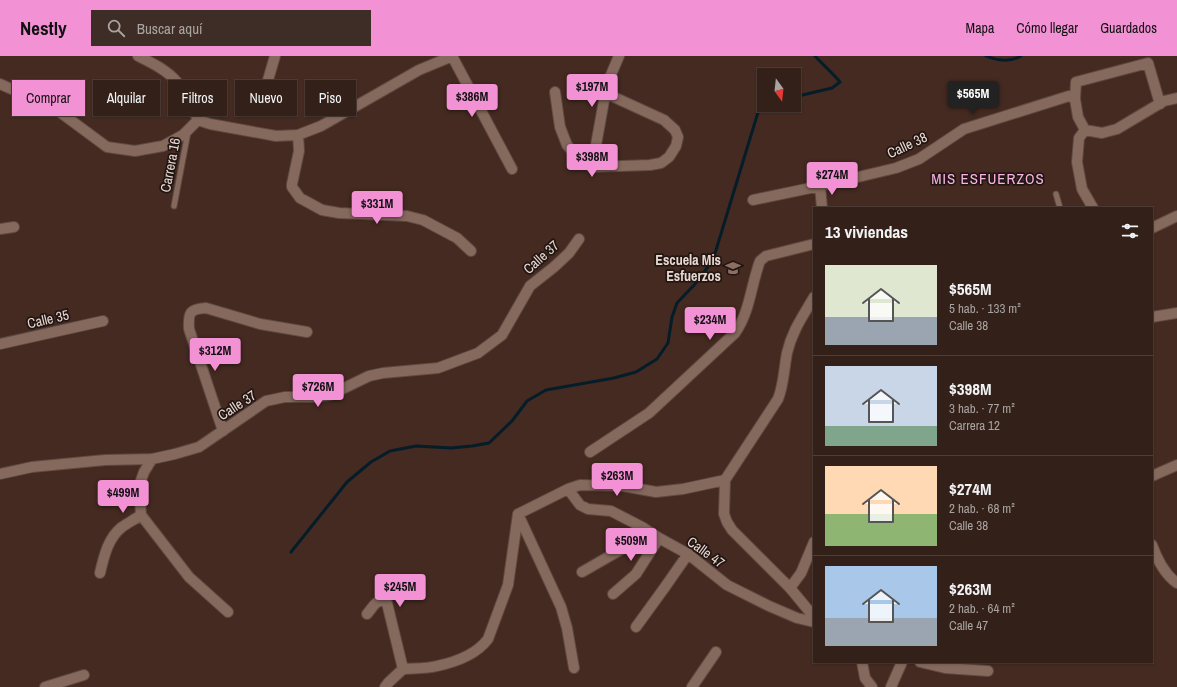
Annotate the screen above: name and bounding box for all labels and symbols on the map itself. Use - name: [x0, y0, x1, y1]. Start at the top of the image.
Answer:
- north arrow: [757, 68, 801, 112]
- pin: $197M: [564, 74, 620, 108]
- pin: $565M: [945, 81, 1001, 115]
- pin: $386M: [444, 84, 500, 118]
- street label: Calle 38: [884, 128, 930, 162]
- street label: Carrera 16: [156, 136, 184, 194]
- pin: $398M: [564, 144, 620, 178]
- pin: $274M: [804, 162, 860, 196]
- district label: MIS ESFUERZOS: [931, 168, 1045, 189]
- pin: $331M: [349, 191, 405, 225]
- street label: Calle 37: [519, 236, 563, 278]
- place label: Escuela Mis Esfuerzos: [655, 251, 721, 285]
- school or university icon: Escuela Mis Esfuerzos: [724, 259, 742, 277]
- street label: Calle 35: [25, 305, 71, 333]
- pin: $234M: [682, 307, 738, 341]
- pin: $312M: [187, 338, 243, 372]
- pin: $726M: [290, 374, 346, 408]
- street label: Calle 37: [214, 386, 260, 424]
- pin: $263M: [589, 463, 645, 497]
- pin: $499M: [95, 480, 151, 514]
- pin: $509M: [603, 528, 659, 562]
- street label: Calle 47: [684, 532, 728, 572]
- pin: $245M: [372, 574, 428, 608]

